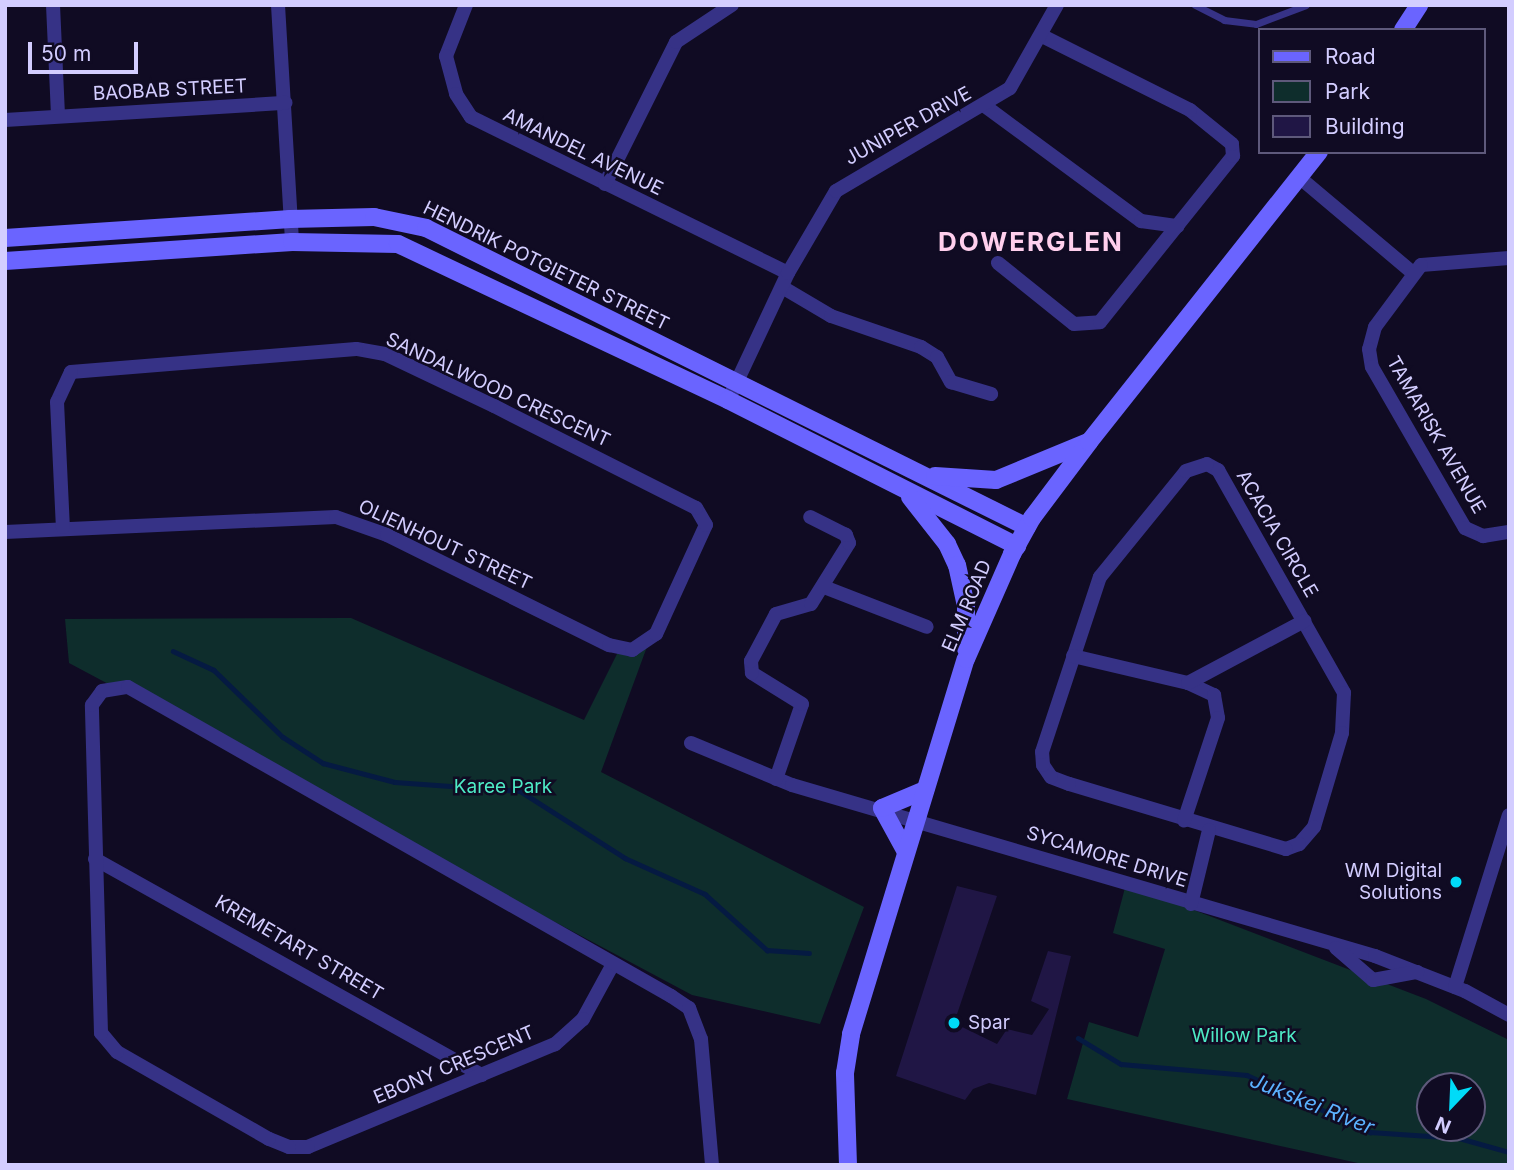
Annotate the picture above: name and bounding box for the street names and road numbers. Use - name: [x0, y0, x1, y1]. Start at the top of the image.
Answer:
- street label: BAOBAB STREET: [92, 75, 248, 105]
- street label: JUNIPER DRIVE: [841, 82, 975, 170]
- street label: AMANDEL AVENUE: [499, 103, 667, 201]
- street label: HENDRIK POTGIETER STREET: [419, 196, 673, 336]
- street label: SANDALWOOD CRESCENT: [382, 328, 614, 452]
- street label: TAMARISK AVENUE: [1382, 352, 1490, 518]
- street label: ACACIA CIRCLE: [1231, 466, 1323, 602]
- street label: OLIENHOUT STREET: [355, 495, 535, 595]
- street label: ELM ROAD: [937, 557, 997, 655]
- street label: SYCAMORE DRIVE: [1024, 822, 1190, 892]
- street label: KREMETART STREET: [211, 891, 387, 1005]
- street label: EBONY CRESCENT: [370, 1021, 538, 1109]

